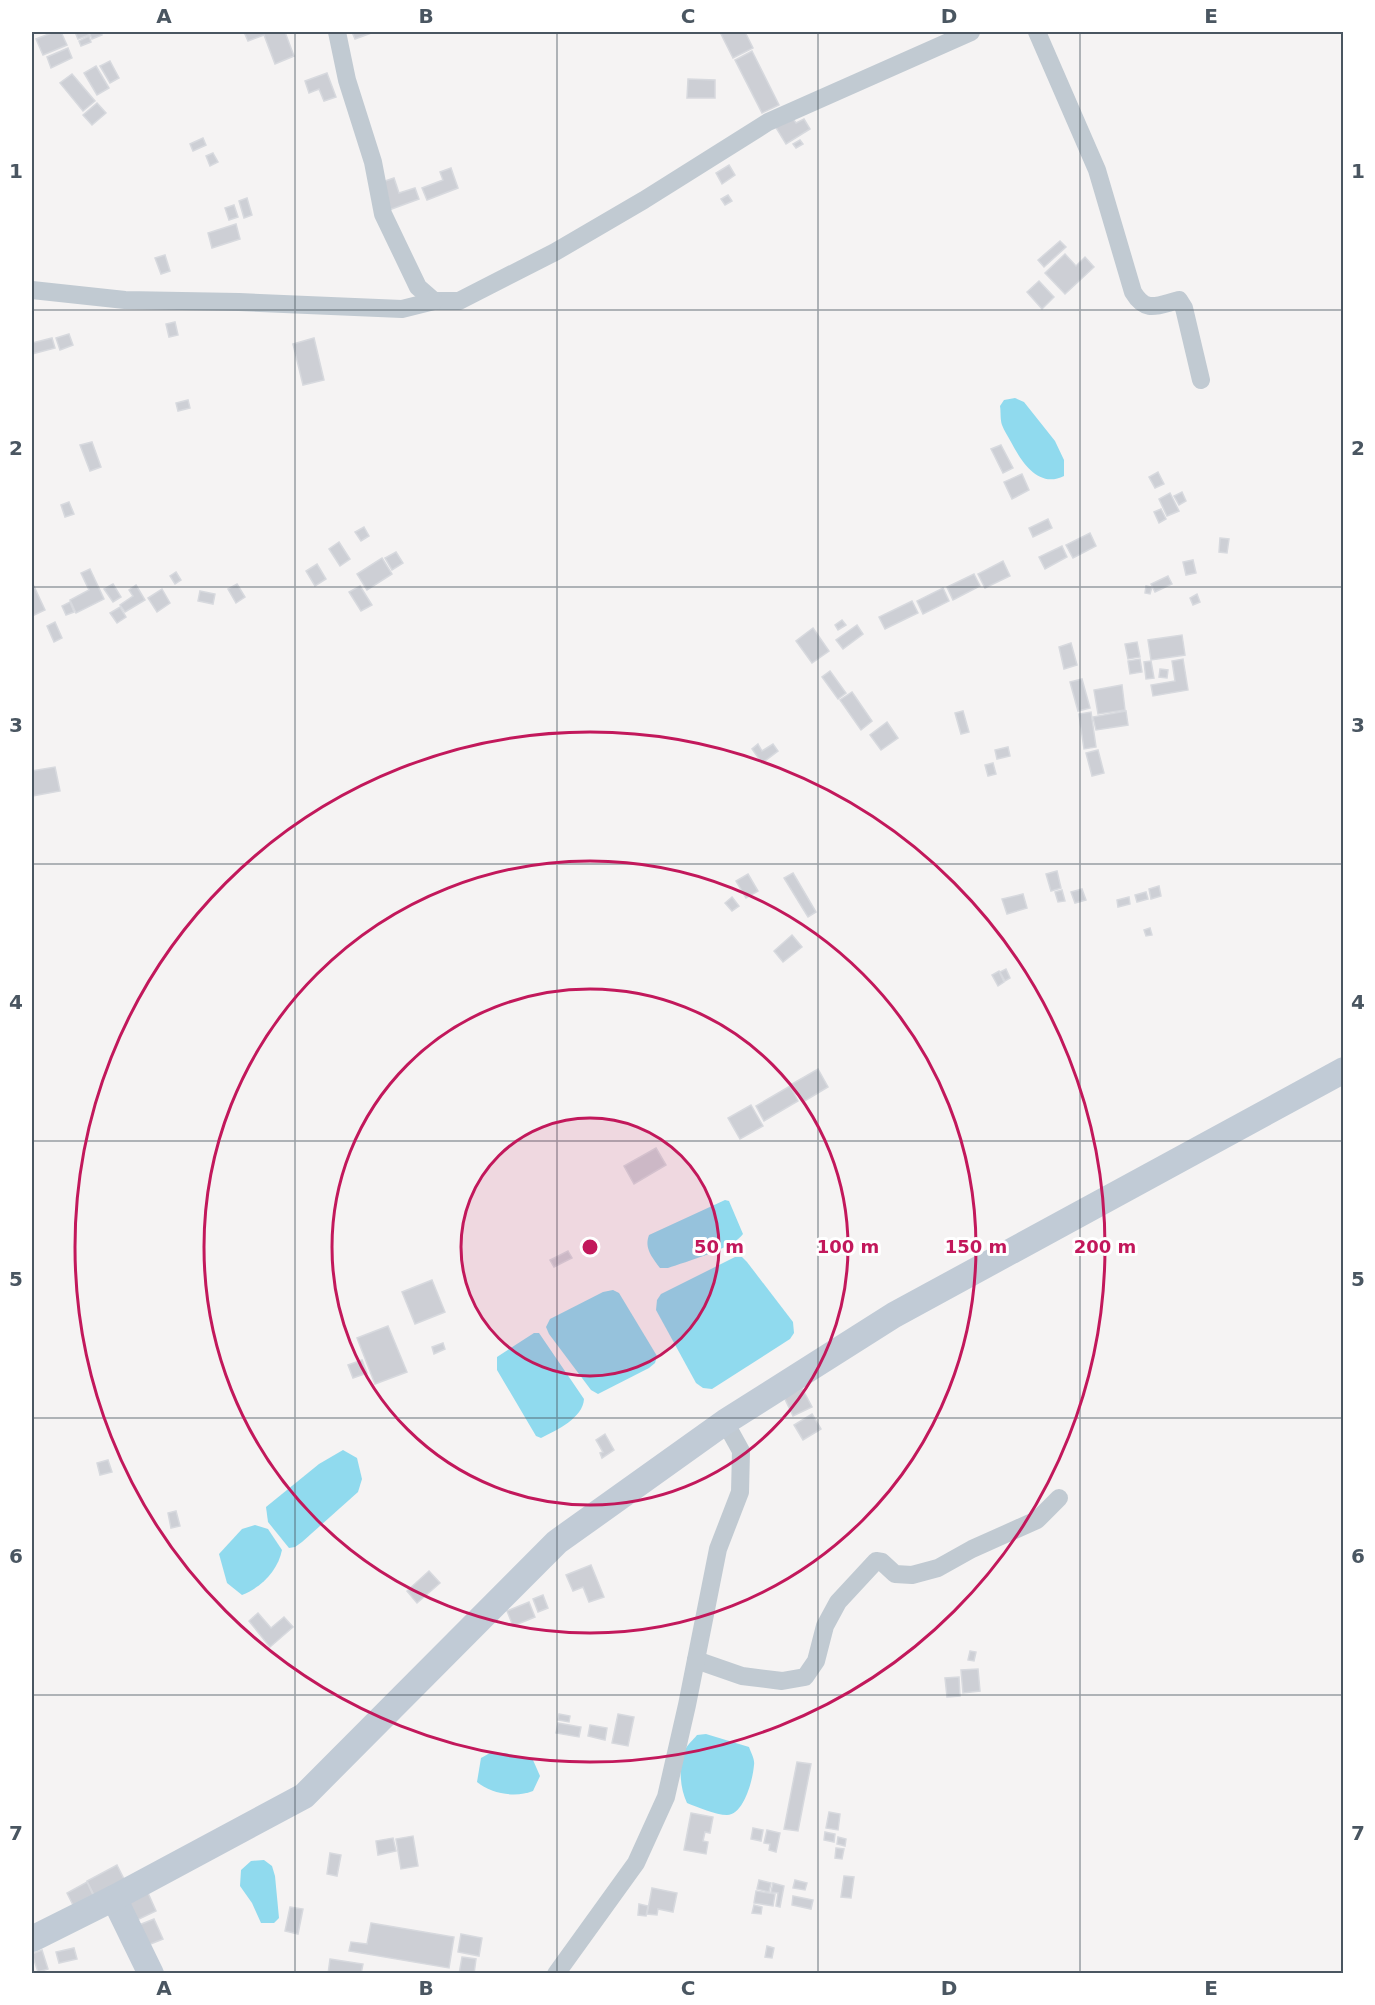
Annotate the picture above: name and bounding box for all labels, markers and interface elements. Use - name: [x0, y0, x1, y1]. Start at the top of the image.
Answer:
- text: A: [156, 4, 172, 28]
- text: B: [418, 4, 434, 28]
- text: C: [681, 4, 695, 28]
- text: D: [941, 4, 957, 28]
- text: E: [1204, 4, 1218, 28]
- text: 1: [9, 159, 23, 183]
- text: 1: [1351, 159, 1365, 183]
- text: 2: [9, 436, 23, 460]
- text: 2: [1351, 436, 1365, 460]
- text: 3: [9, 713, 23, 737]
- text: 3: [1351, 713, 1365, 737]
- text: 4: [9, 990, 23, 1014]
- text: 4: [1351, 990, 1365, 1014]
- text: 50 m: [694, 1236, 744, 1257]
- text: 100 m: [817, 1236, 879, 1257]
- text: 150 m: [945, 1236, 1007, 1257]
- text: 200 m: [1074, 1236, 1136, 1257]
- centre of rings: [580, 1237, 600, 1257]
- text: 5: [9, 1267, 23, 1291]
- text: 5: [1351, 1267, 1365, 1291]
- text: 6: [9, 1544, 23, 1568]
- text: 6: [1351, 1544, 1365, 1568]
- text: 7: [9, 1821, 23, 1845]
- text: 7: [1351, 1821, 1365, 1845]
- text: A: [156, 1976, 172, 2000]
- text: B: [418, 1976, 434, 2000]
- text: C: [681, 1976, 695, 2000]
- text: D: [941, 1976, 957, 2000]
- text: E: [1204, 1976, 1218, 2000]

